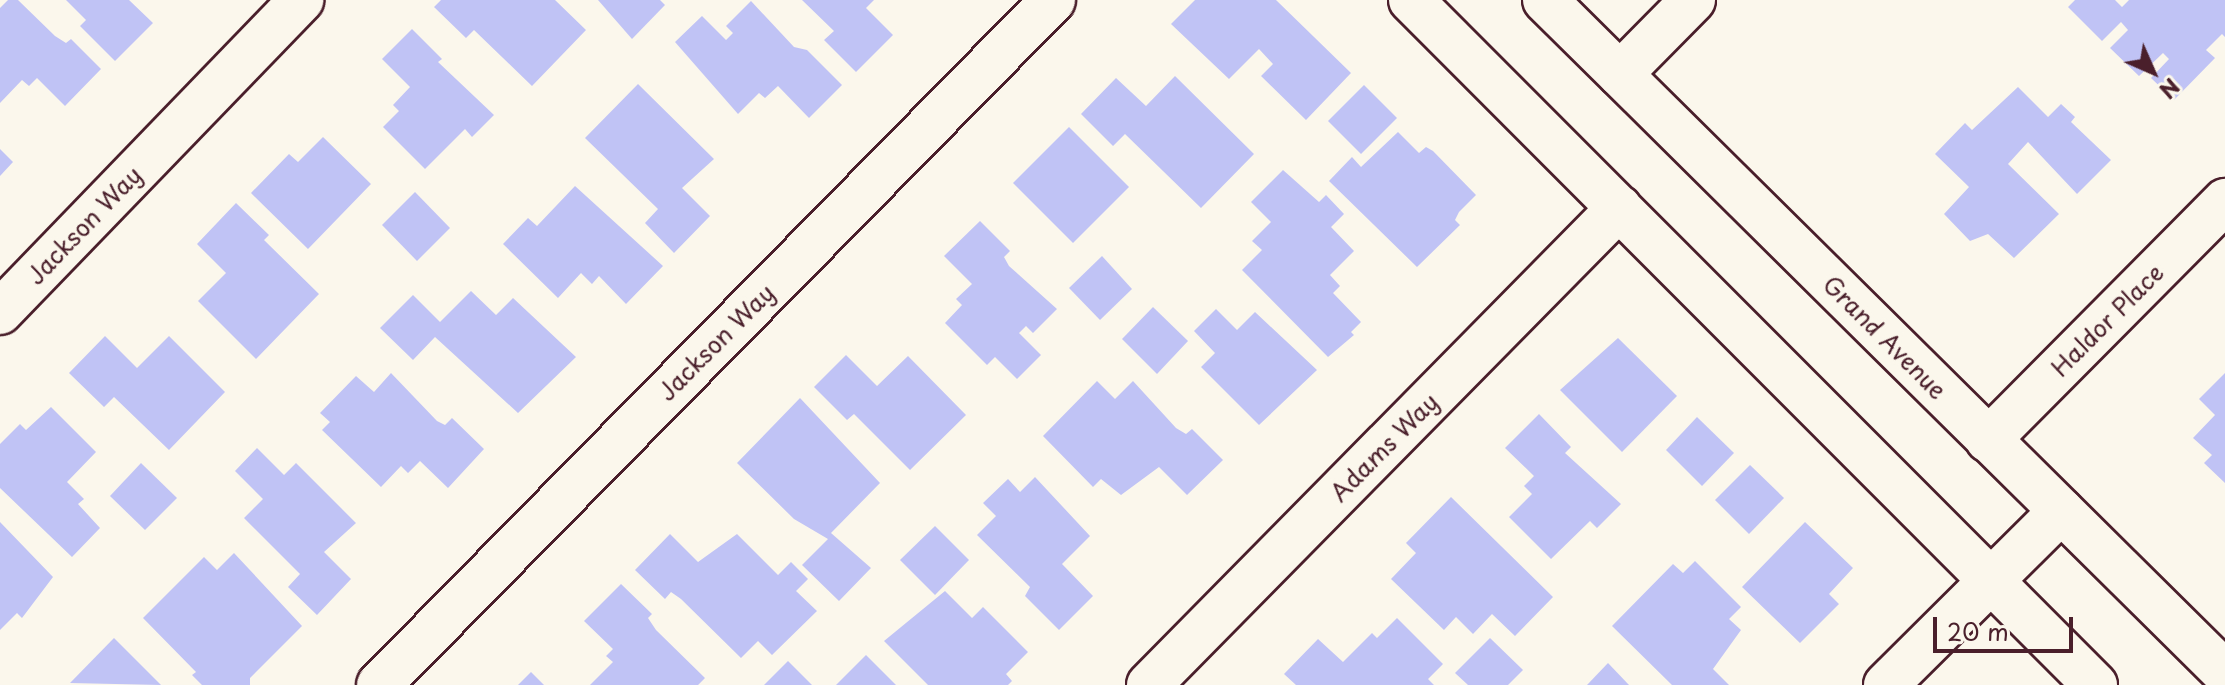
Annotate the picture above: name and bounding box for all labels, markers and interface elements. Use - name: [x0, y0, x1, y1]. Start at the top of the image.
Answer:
- north arrow: [2113, 32, 2193, 112]
- text: N: [2152, 71, 2188, 107]
- street label: Jackson Way: [21, 160, 147, 290]
- street label: Haldor Place: [2045, 258, 2169, 382]
- street label: Grand Avenue: [1817, 269, 1953, 405]
- street label: Jackson Way: [652, 278, 780, 406]
- street label: Adams Way: [1324, 387, 1444, 507]
- scale bar: [1937, 601, 2077, 651]
- text: 20 m: [1947, 613, 2009, 649]

